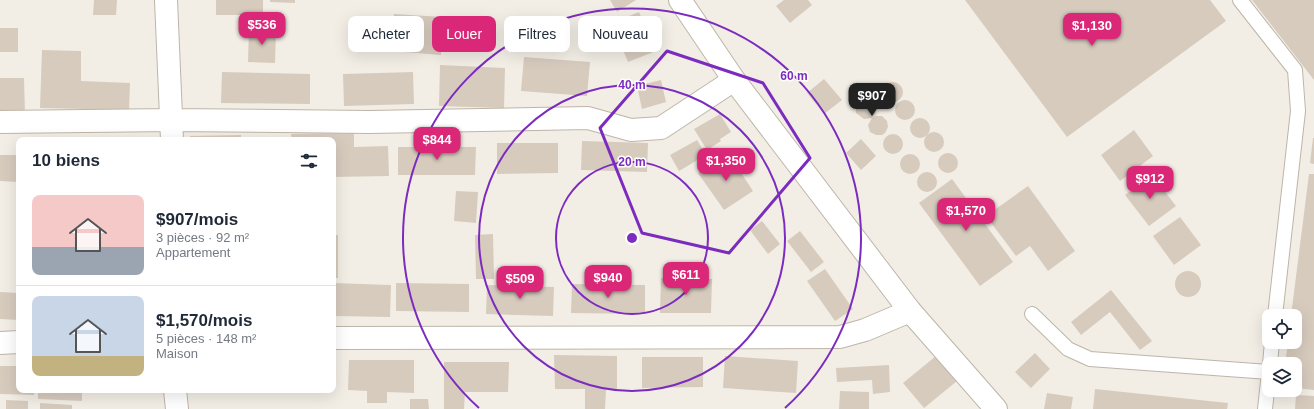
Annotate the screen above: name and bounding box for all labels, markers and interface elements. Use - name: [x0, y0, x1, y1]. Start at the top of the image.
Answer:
- pin: $536: [238, 12, 286, 46]
- pin: $1,130: [1059, 13, 1125, 47]
- chip: Acheter: [348, 16, 424, 52]
- chip: Louer: [432, 16, 496, 52]
- chip: Filtres: [504, 16, 570, 52]
- chip: Nouveau: [578, 16, 662, 52]
- text: $536: [248, 17, 276, 32]
- text: $1,130: [1072, 18, 1112, 33]
- text: 60 m: [780, 69, 808, 83]
- text: 40 m: [618, 78, 646, 92]
- pin: $907: [848, 83, 896, 117]
- text: $907: [858, 88, 886, 103]
- pin: $844: [413, 127, 461, 161]
- text: $844: [423, 132, 451, 147]
- pin: $1,350: [693, 148, 759, 182]
- icon: filters: [298, 150, 320, 172]
- text: 10 biens: [32, 151, 100, 170]
- text: $1,350: [706, 153, 746, 168]
- text: 20 m: [618, 155, 646, 169]
- pin: $912: [1126, 166, 1174, 200]
- text: $912: [1136, 171, 1164, 186]
- pin: $1,570: [933, 198, 999, 232]
- text: $1,570: [946, 203, 986, 218]
- text: $907/mois: [156, 210, 238, 229]
- icon: home: [64, 211, 112, 259]
- text: 3 pièces · 92 m²: [156, 230, 249, 245]
- centre of rings: [625, 231, 639, 245]
- text: Appartement: [156, 245, 230, 260]
- pin: $611: [662, 262, 710, 296]
- pin: $940: [584, 265, 632, 299]
- pin: $509: [496, 266, 544, 300]
- text: $611: [672, 267, 700, 282]
- text: $940: [594, 270, 622, 285]
- text: $509: [506, 271, 534, 286]
- map controls: [1262, 309, 1302, 397]
- button: locate: [1262, 309, 1302, 349]
- text: $1,570/mois: [156, 311, 252, 330]
- icon: home: [64, 312, 112, 360]
- text: 5 pièces · 148 m²: [156, 331, 256, 346]
- text: Maison: [156, 346, 198, 361]
- button: layers: [1262, 357, 1302, 397]

